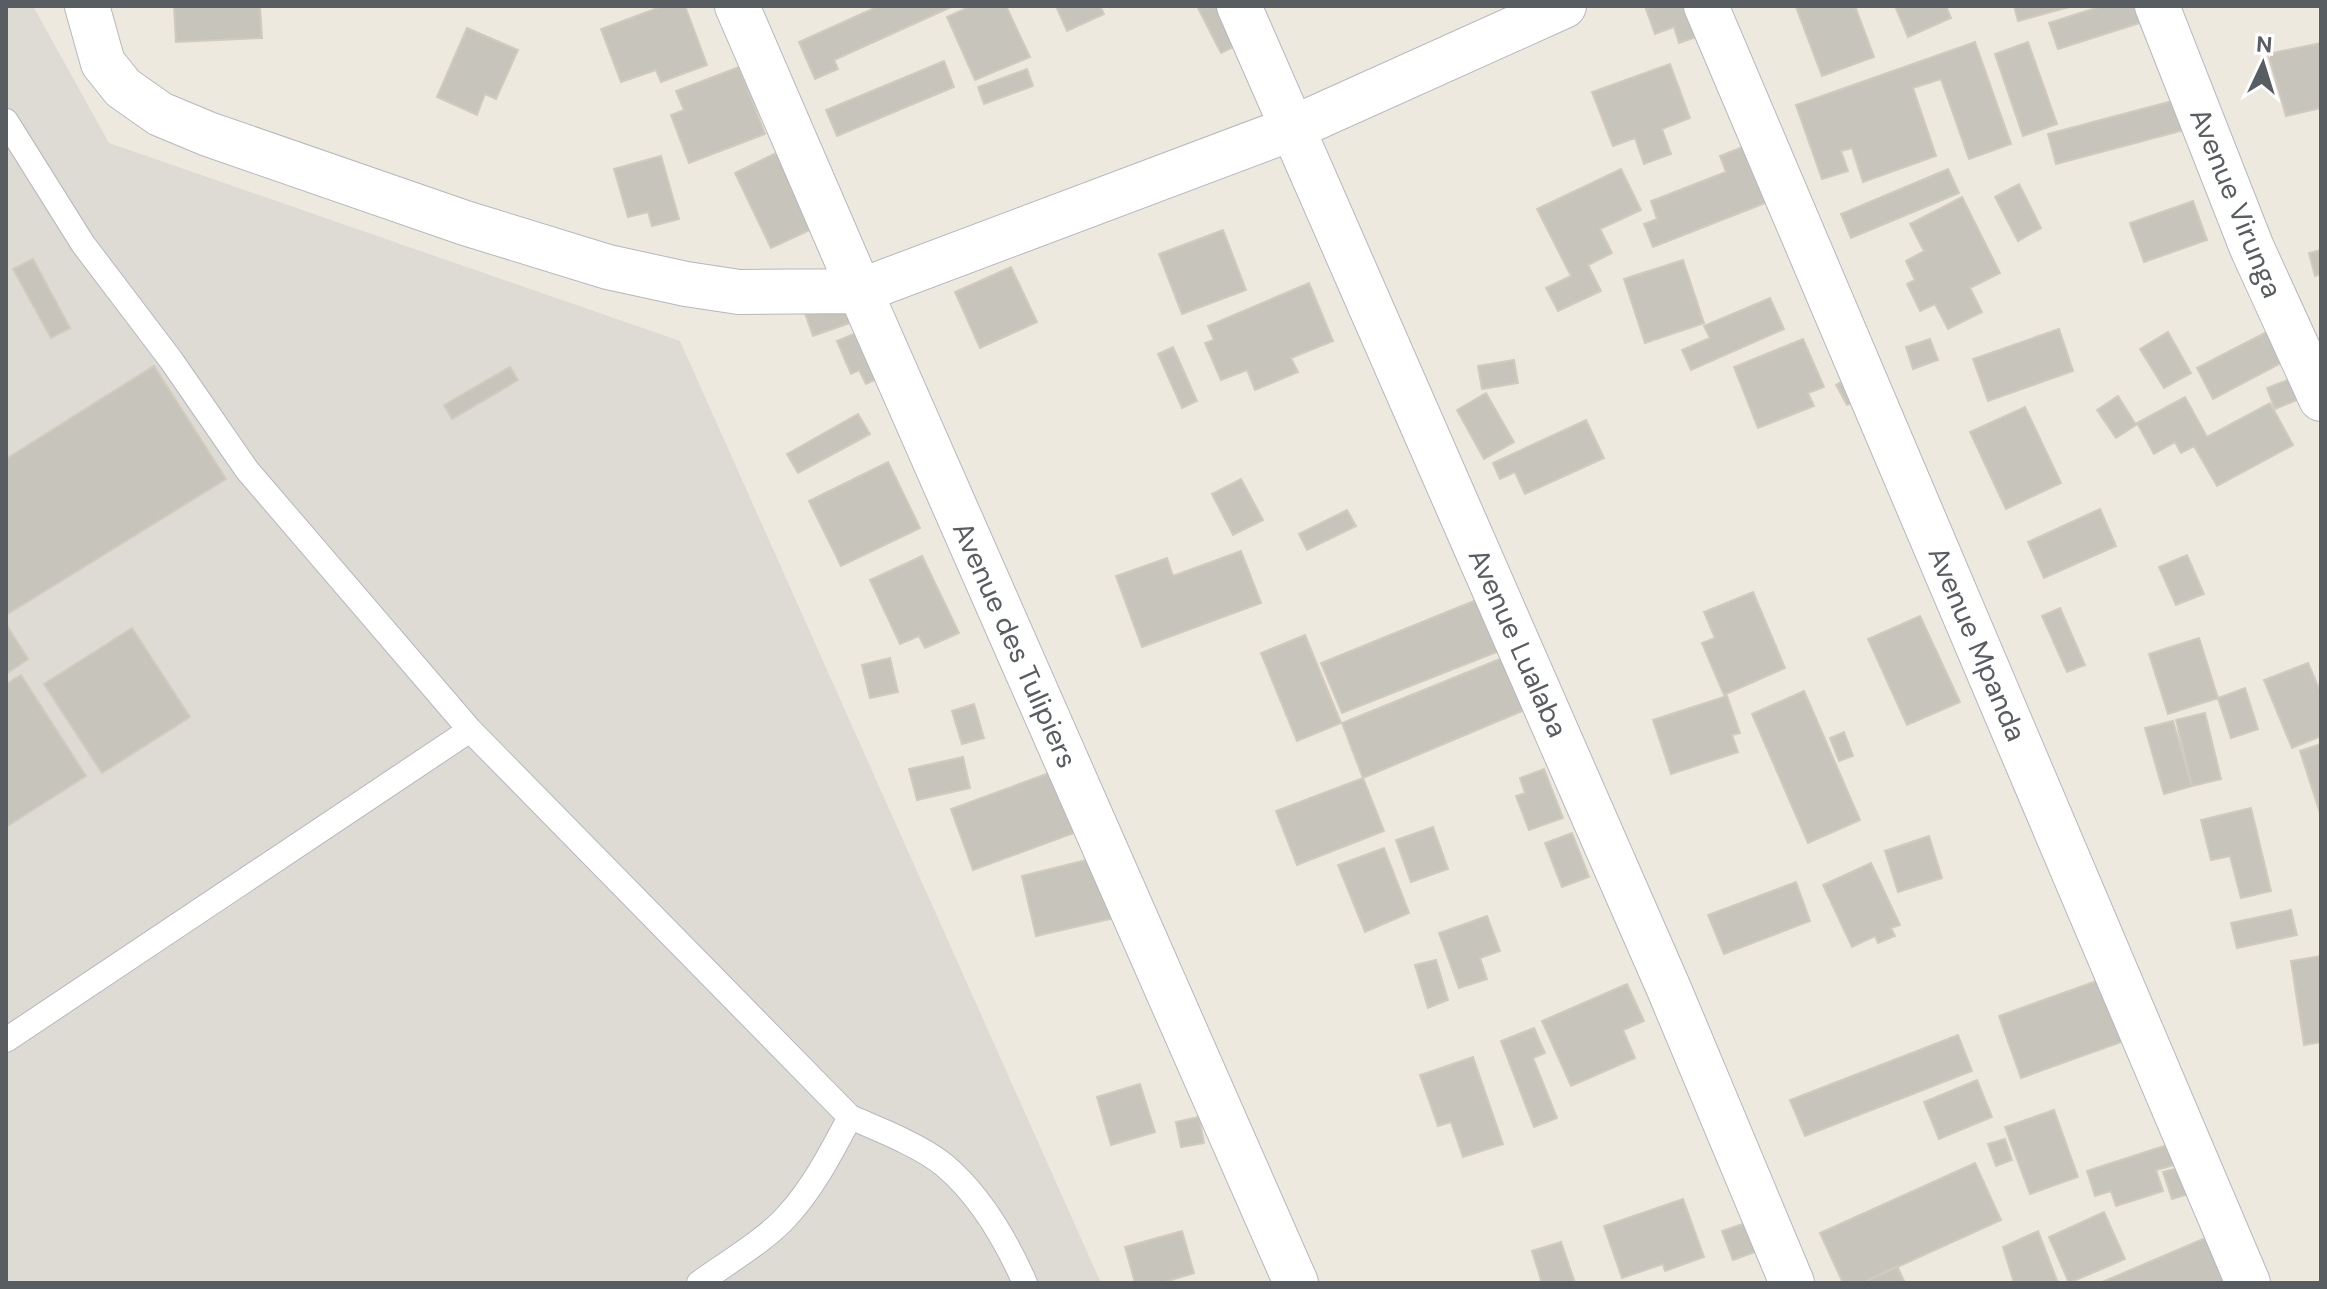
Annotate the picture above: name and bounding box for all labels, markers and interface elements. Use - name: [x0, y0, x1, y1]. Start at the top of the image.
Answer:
- north arrow: [2223, 24, 2303, 104]
- text: N: [2255, 30, 2273, 60]
- street label: Avenue Virunga: [2181, 103, 2291, 303]
- street label: Avenue des Tulipiers: [944, 516, 1086, 774]
- street label: Avenue Mpanda: [1919, 541, 2035, 747]
- street label: Avenue Lualaba: [1460, 543, 1576, 743]

